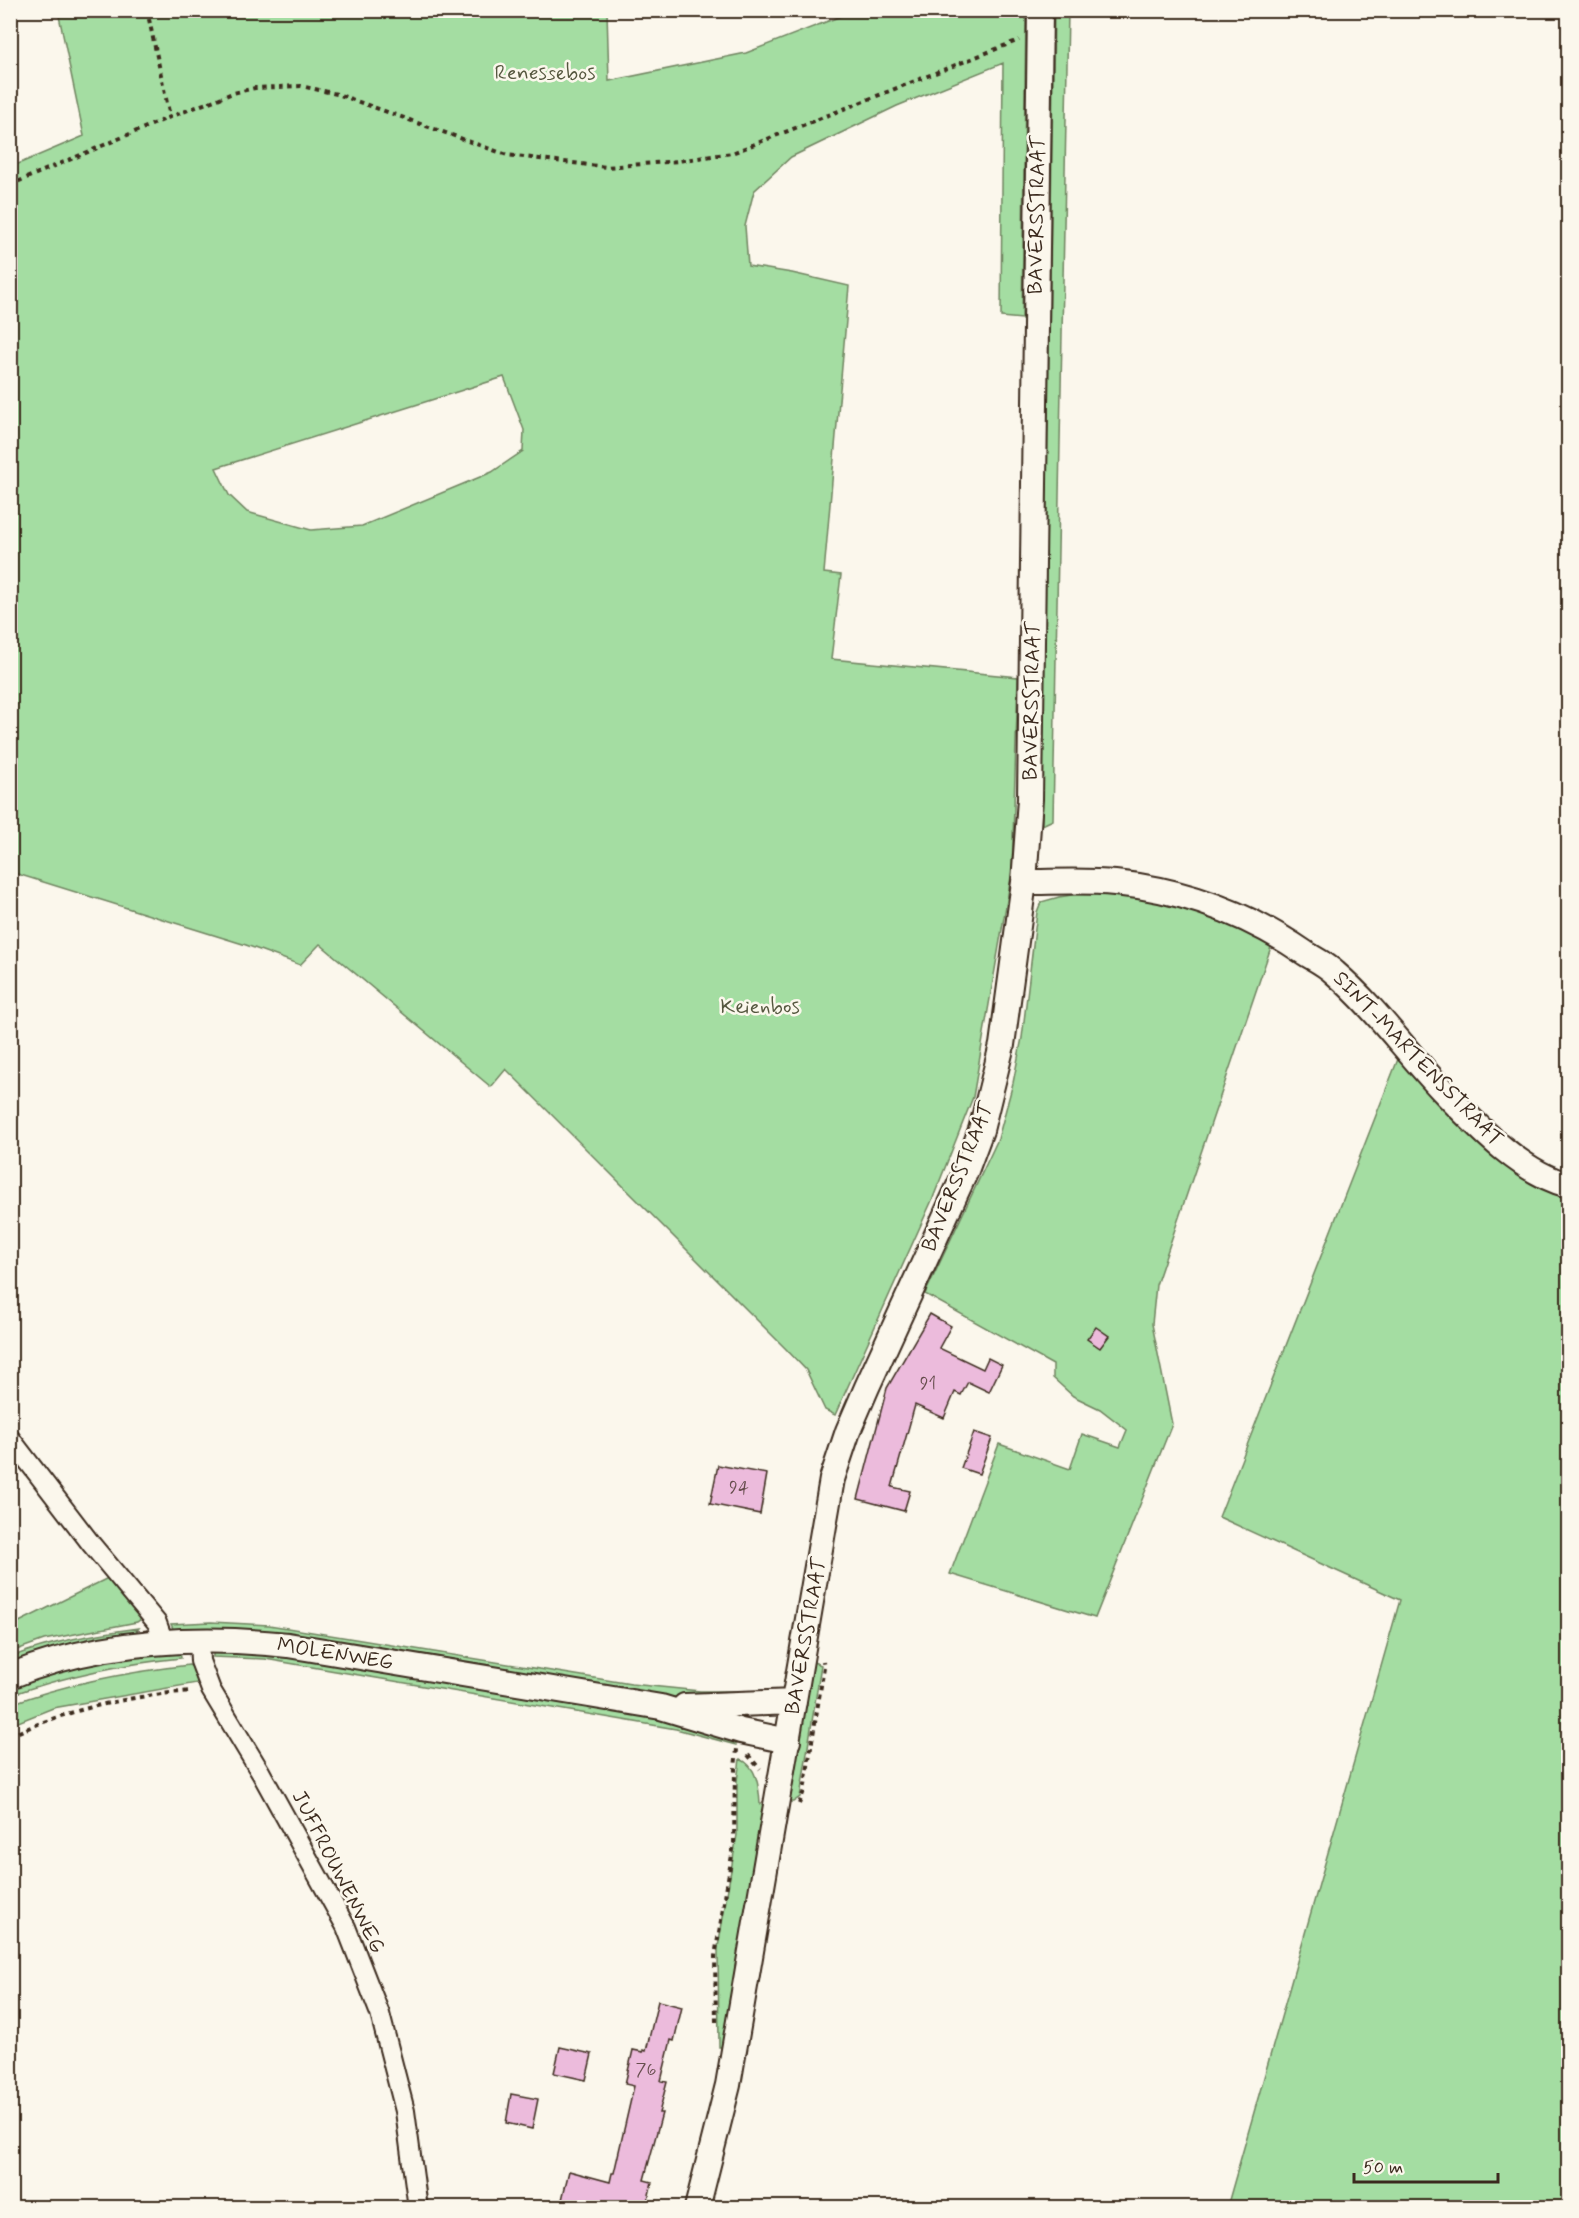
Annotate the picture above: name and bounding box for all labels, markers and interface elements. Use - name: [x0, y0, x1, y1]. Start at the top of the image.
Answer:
- park label: Renessebos: [495, 59, 595, 87]
- street label: BAVERSSTRAAT: [1022, 135, 1052, 295]
- street label: BAVERSSTRAAT: [1017, 621, 1047, 781]
- street label: SINT-MARTENSSTRAAT: [1327, 965, 1509, 1153]
- park label: Keienbos: [720, 993, 800, 1021]
- street label: BAVERSSTRAAT: [915, 1098, 1001, 1256]
- house number: 91: [920, 1372, 936, 1396]
- house number: 94: [729, 1476, 749, 1500]
- street label: BAVERSSTRAAT: [778, 1555, 834, 1717]
- street label: MOLENWEG: [275, 1631, 395, 1677]
- street label: JUFFROUWENWEG: [285, 1786, 391, 1958]
- house number: 76: [636, 2058, 656, 2082]
- scale bar: [1354, 2146, 1498, 2184]
- text: 50 m: [1363, 2156, 1403, 2180]

